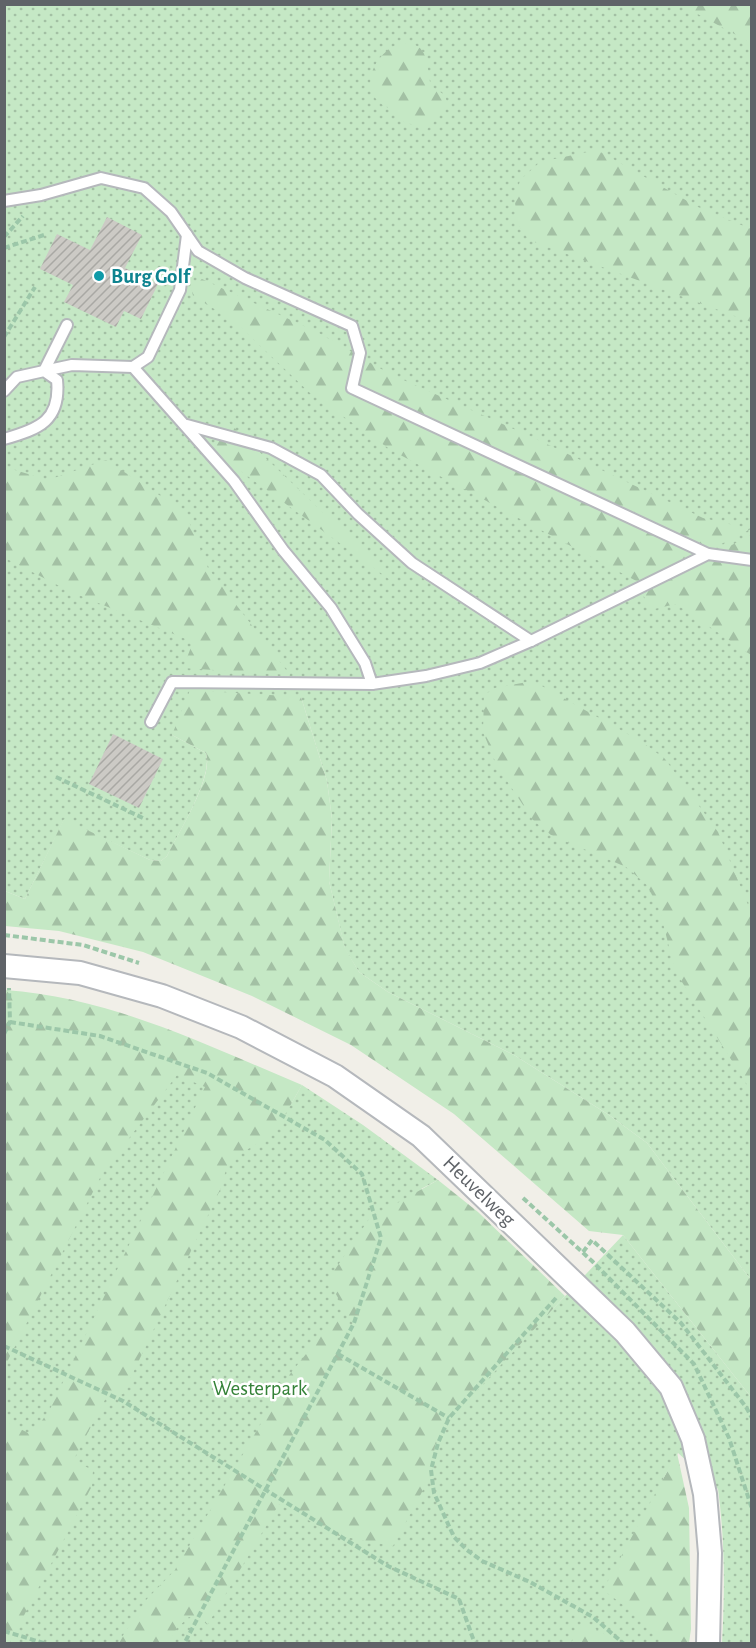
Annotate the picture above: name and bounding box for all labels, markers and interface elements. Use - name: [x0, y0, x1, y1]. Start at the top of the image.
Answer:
- place label: Burg Golf: [111, 266, 192, 287]
- marker: Burg Golf: [92, 269, 106, 283]
- street label: Heuvelweg: [439, 1152, 520, 1231]
- park label: Westerpark: [213, 1378, 308, 1399]

